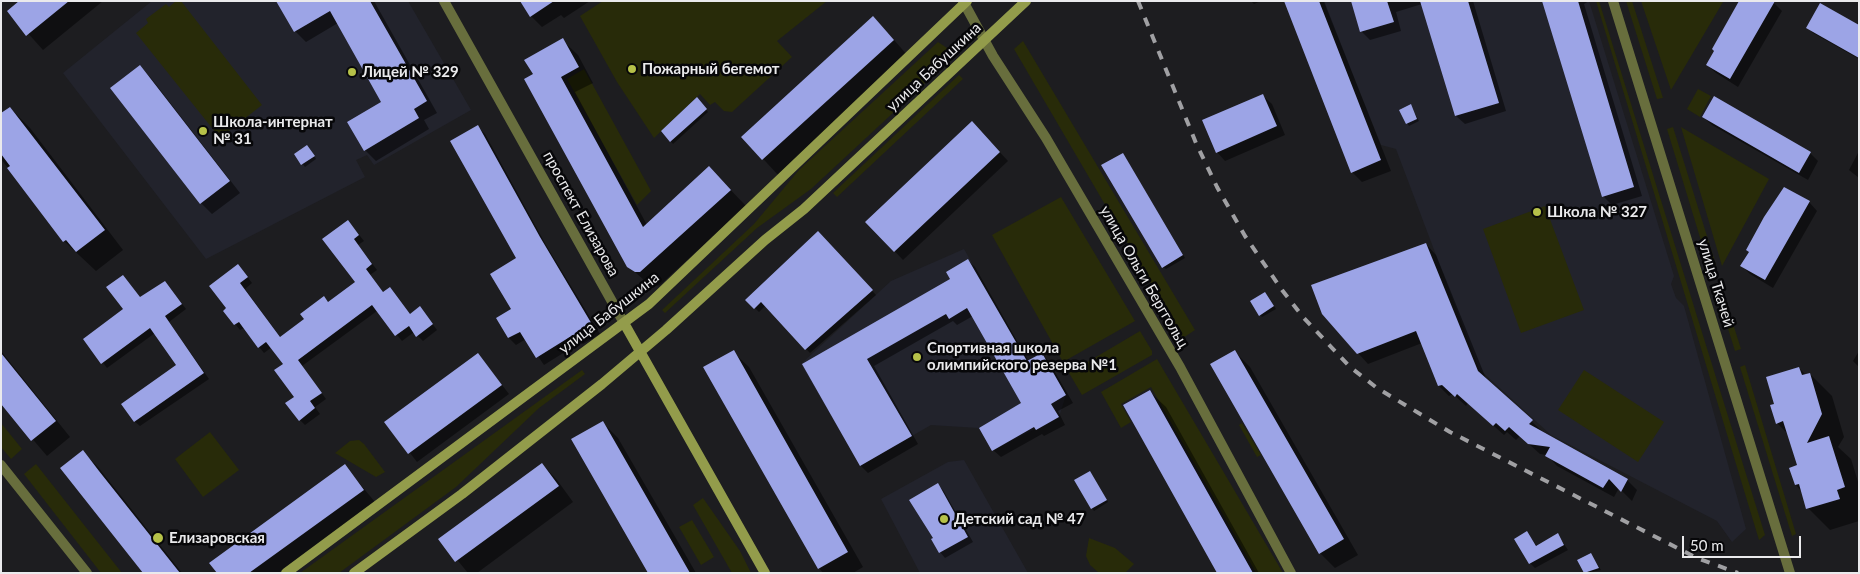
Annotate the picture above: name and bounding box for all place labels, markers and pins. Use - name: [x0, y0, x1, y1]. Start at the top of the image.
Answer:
- place label: Пожарный бегемот: [642, 60, 779, 78]
- place label: Лицей № 329: [362, 63, 459, 81]
- marker: Пожарный бегемот: [626, 63, 638, 75]
- marker: Лицей № 329: [346, 66, 358, 78]
- place label: Школа-интернат № 31: [213, 113, 333, 148]
- marker: Школа-интернат № 31: [197, 125, 209, 137]
- place label: Школа № 327: [1547, 203, 1647, 221]
- marker: Школа № 327: [1531, 206, 1543, 218]
- place label: Спортивная школа олимпийского резерва №1: [927, 339, 1117, 374]
- marker: Спортивная школа олимпийского резерва №1: [911, 351, 923, 363]
- place label: Детский сад № 47: [954, 510, 1084, 528]
- marker: Детский сад № 47: [938, 513, 950, 525]
- place label: Елизаровская: [169, 529, 265, 547]
- marker: Елизаровская: [151, 531, 165, 545]

